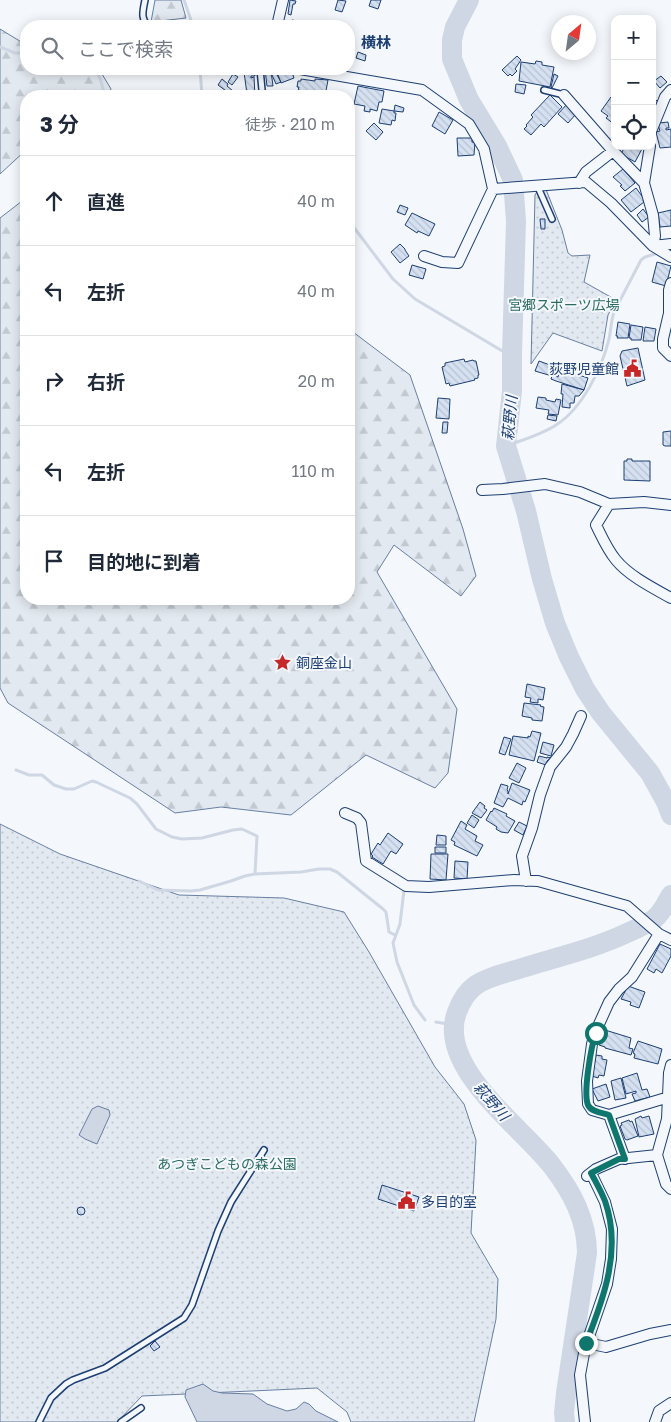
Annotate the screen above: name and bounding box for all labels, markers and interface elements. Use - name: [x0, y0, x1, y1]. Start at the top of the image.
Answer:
- north arrow: [551, 15, 596, 60]
- map controls: [611, 15, 656, 150]
- button: +: [611, 15, 656, 60]
- search box: [20, 20, 355, 75]
- district label: 横林: [361, 33, 391, 51]
- icon: search: [38, 34, 66, 62]
- text: ここで検索: [78, 37, 173, 60]
- button: −: [611, 60, 656, 105]
- button: locate: [611, 105, 656, 150]
- text: 3 分: [40, 111, 79, 137]
- text: 徒歩 · 210 m: [245, 114, 335, 134]
- icon: ahead: [40, 187, 68, 215]
- text: 直進: [87, 190, 125, 213]
- text: 40 m: [297, 191, 335, 211]
- icon: left: [40, 277, 68, 305]
- text: 左折: [87, 280, 125, 303]
- text: 40 m: [297, 281, 335, 301]
- park label: 宮郷スポーツ広場: [508, 296, 620, 313]
- public building icon: 荻野児童館: [623, 358, 643, 378]
- place label: 荻野児童館: [549, 360, 619, 377]
- icon: right: [40, 367, 68, 395]
- text: 右折: [87, 370, 125, 393]
- text: 20 m: [298, 371, 335, 391]
- water label: 萩野川: [498, 393, 520, 441]
- icon: left: [40, 457, 68, 485]
- text: 左折: [87, 460, 125, 483]
- text: 110 m: [291, 461, 335, 481]
- icon: arrive: [40, 547, 68, 575]
- text: 目的地に到着: [87, 550, 201, 573]
- place icon: 銅座金山: [272, 652, 292, 672]
- place label: 銅座金山: [296, 654, 352, 671]
- route start: [585, 1022, 608, 1045]
- water label: 萩野川: [470, 1078, 515, 1125]
- park label: あつぎこどもの森公園: [157, 1155, 297, 1172]
- public building icon: 多目的室: [397, 1191, 417, 1211]
- place label: 多目的室: [421, 1193, 477, 1210]
- route end: [575, 1332, 598, 1355]

